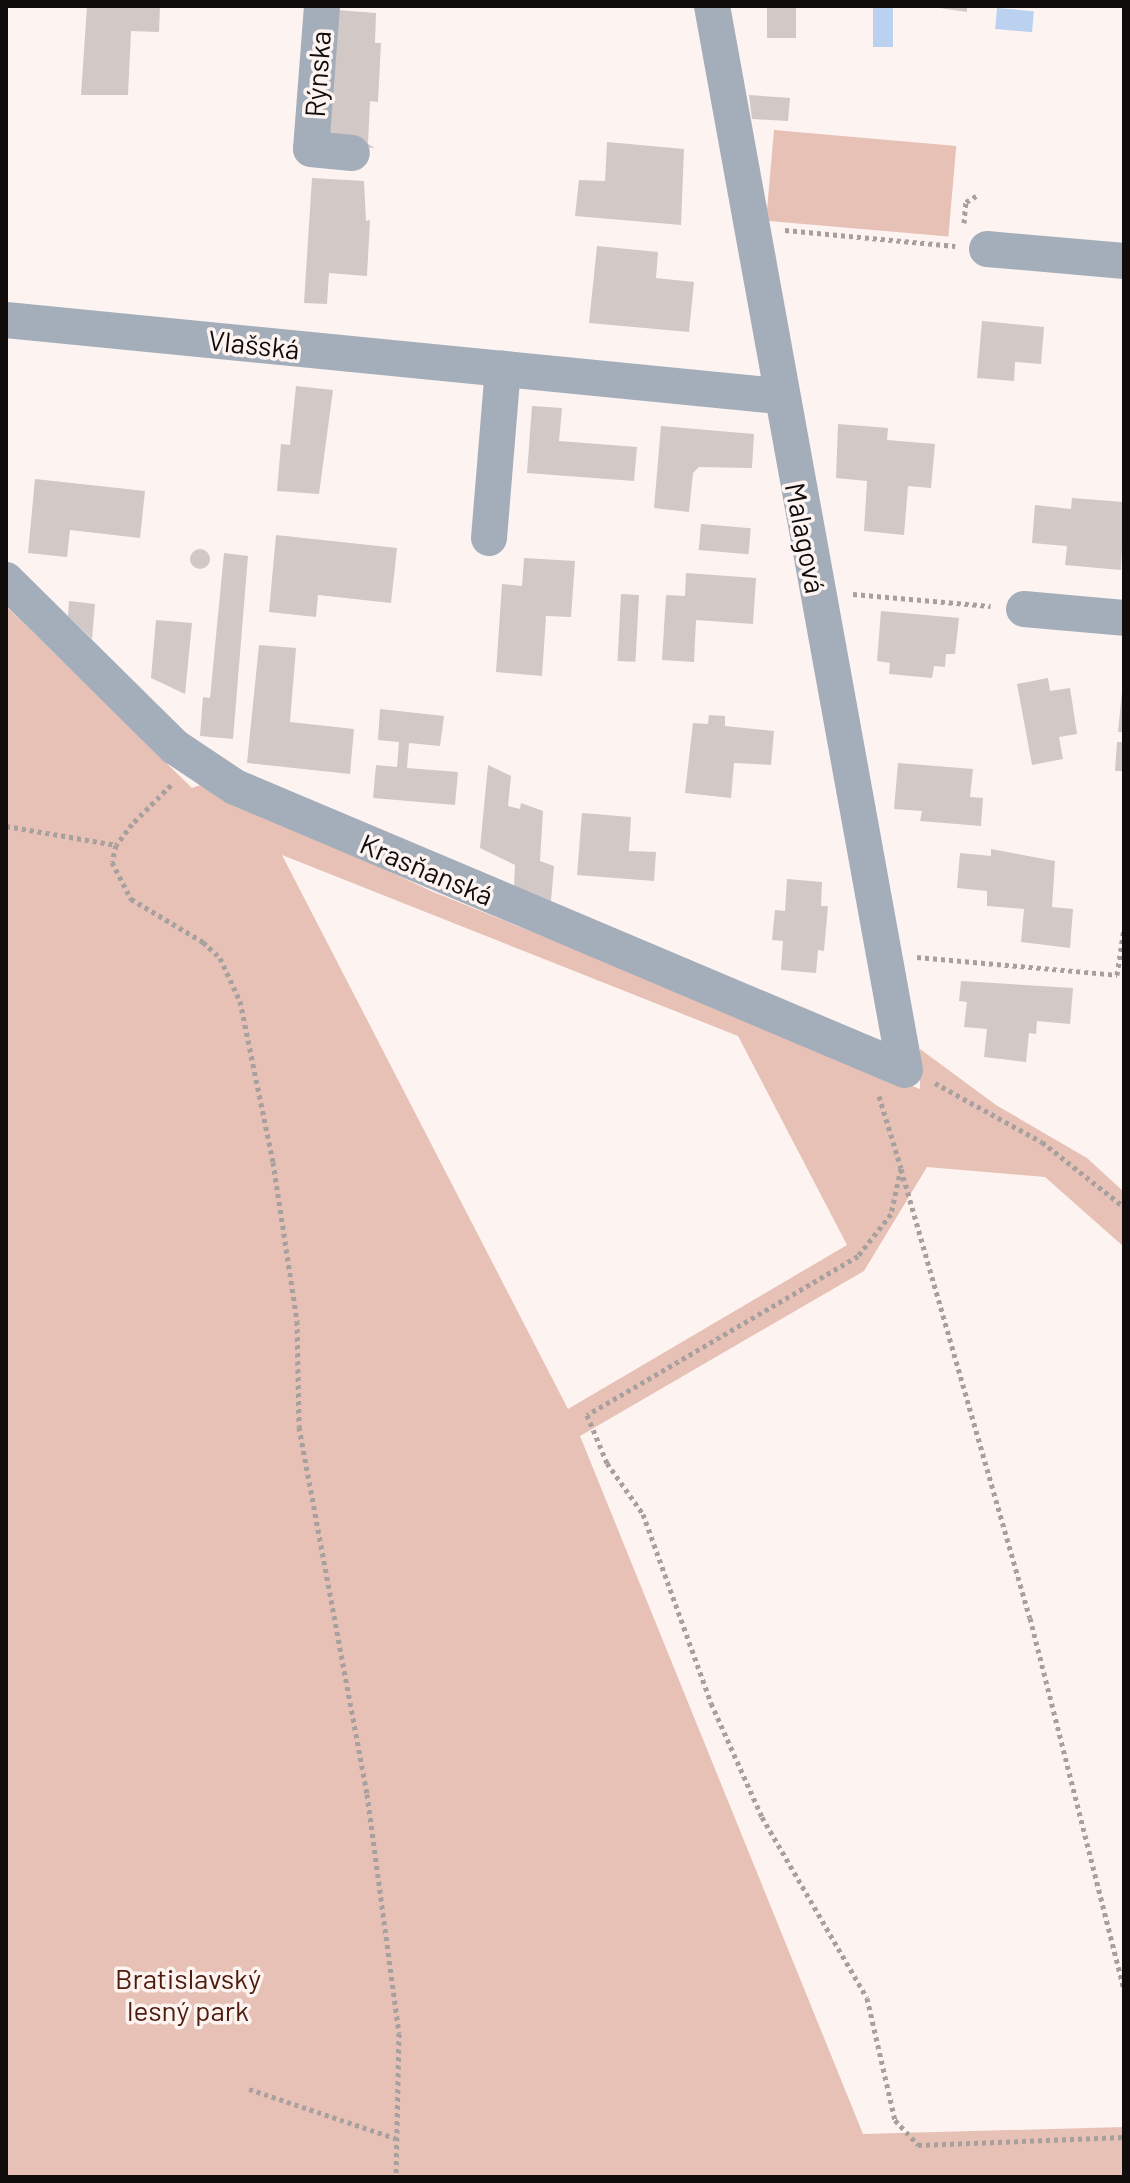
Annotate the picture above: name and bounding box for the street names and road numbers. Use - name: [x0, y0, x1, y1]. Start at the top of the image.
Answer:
- street label: Rýnska: [297, 30, 337, 118]
- street label: Vlašská: [207, 322, 301, 366]
- street label: Malagová: [779, 480, 833, 596]
- street label: Krasňanská: [356, 826, 498, 912]

